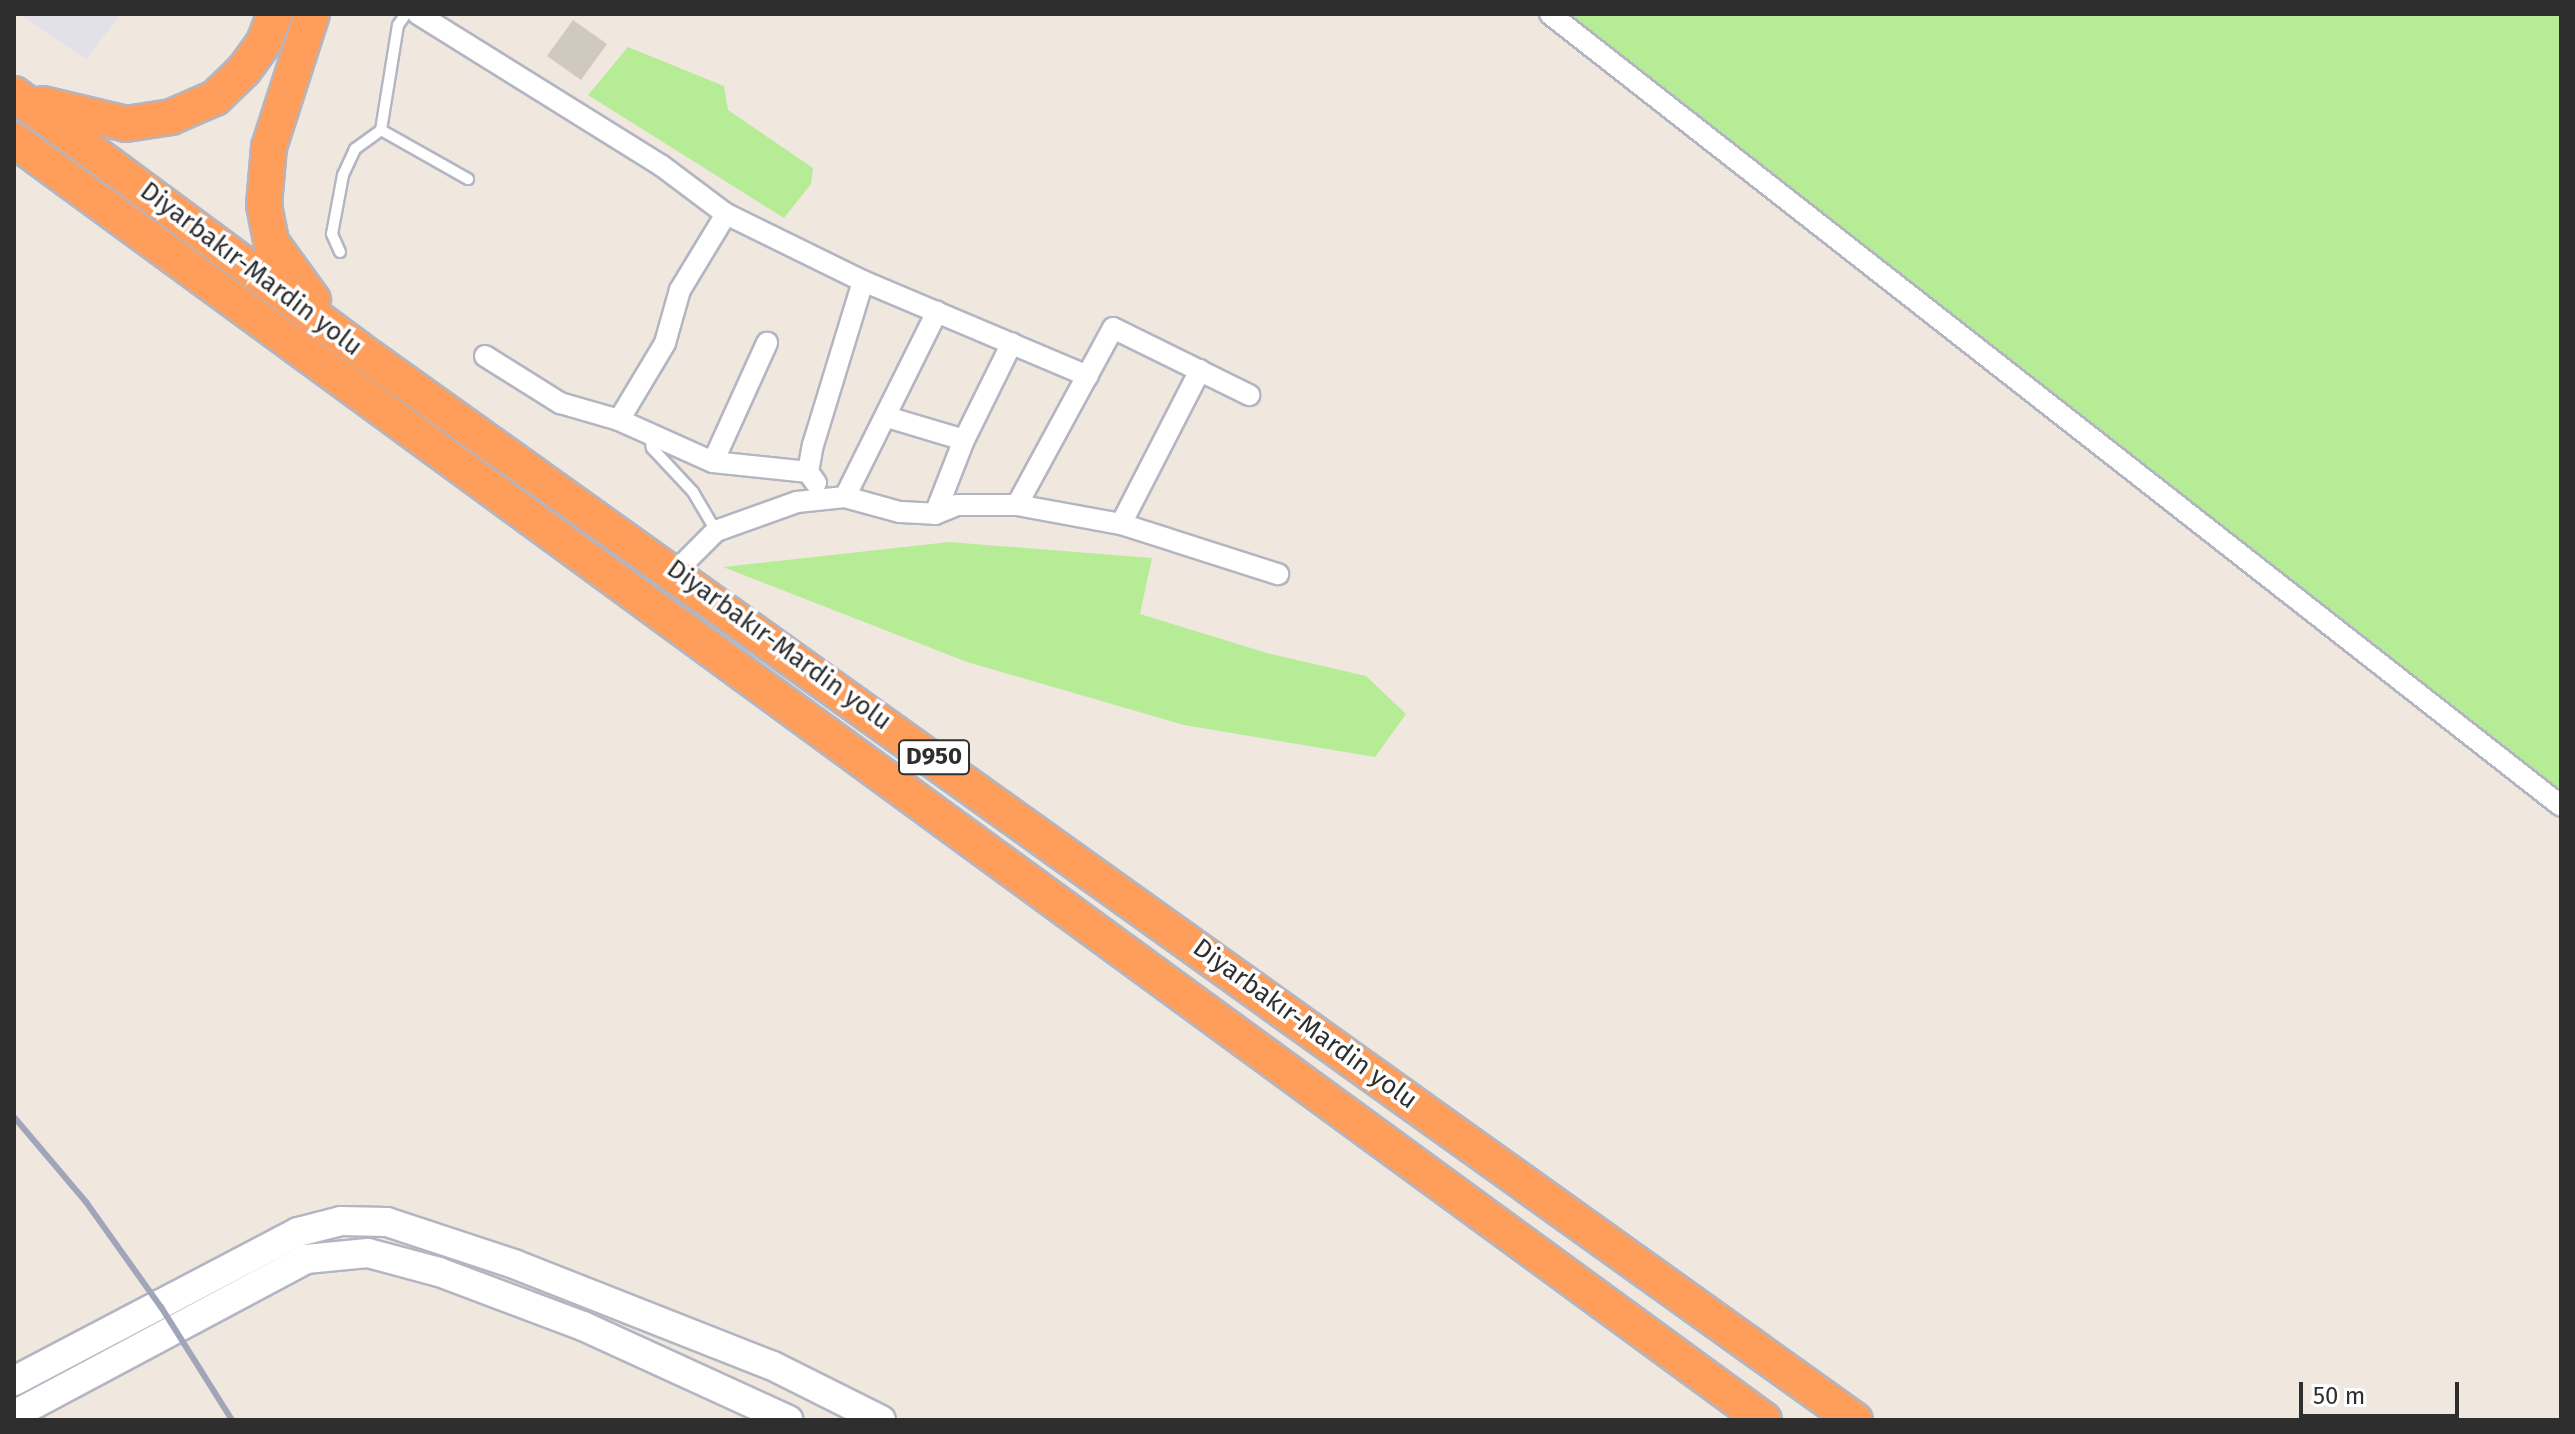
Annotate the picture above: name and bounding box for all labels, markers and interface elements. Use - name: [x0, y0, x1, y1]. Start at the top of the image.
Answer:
- street label: Diyarbakır-Mardin yolu: [134, 175, 368, 363]
- street label: Diyarbakır-Mardin yolu: [661, 553, 897, 737]
- road number: D950: [898, 737, 970, 777]
- street label: Diyarbakır-Mardin yolu: [1187, 932, 1423, 1116]
- scale bar: [2303, 1366, 2463, 1416]
- text: 50 m: [2313, 1382, 2365, 1410]

